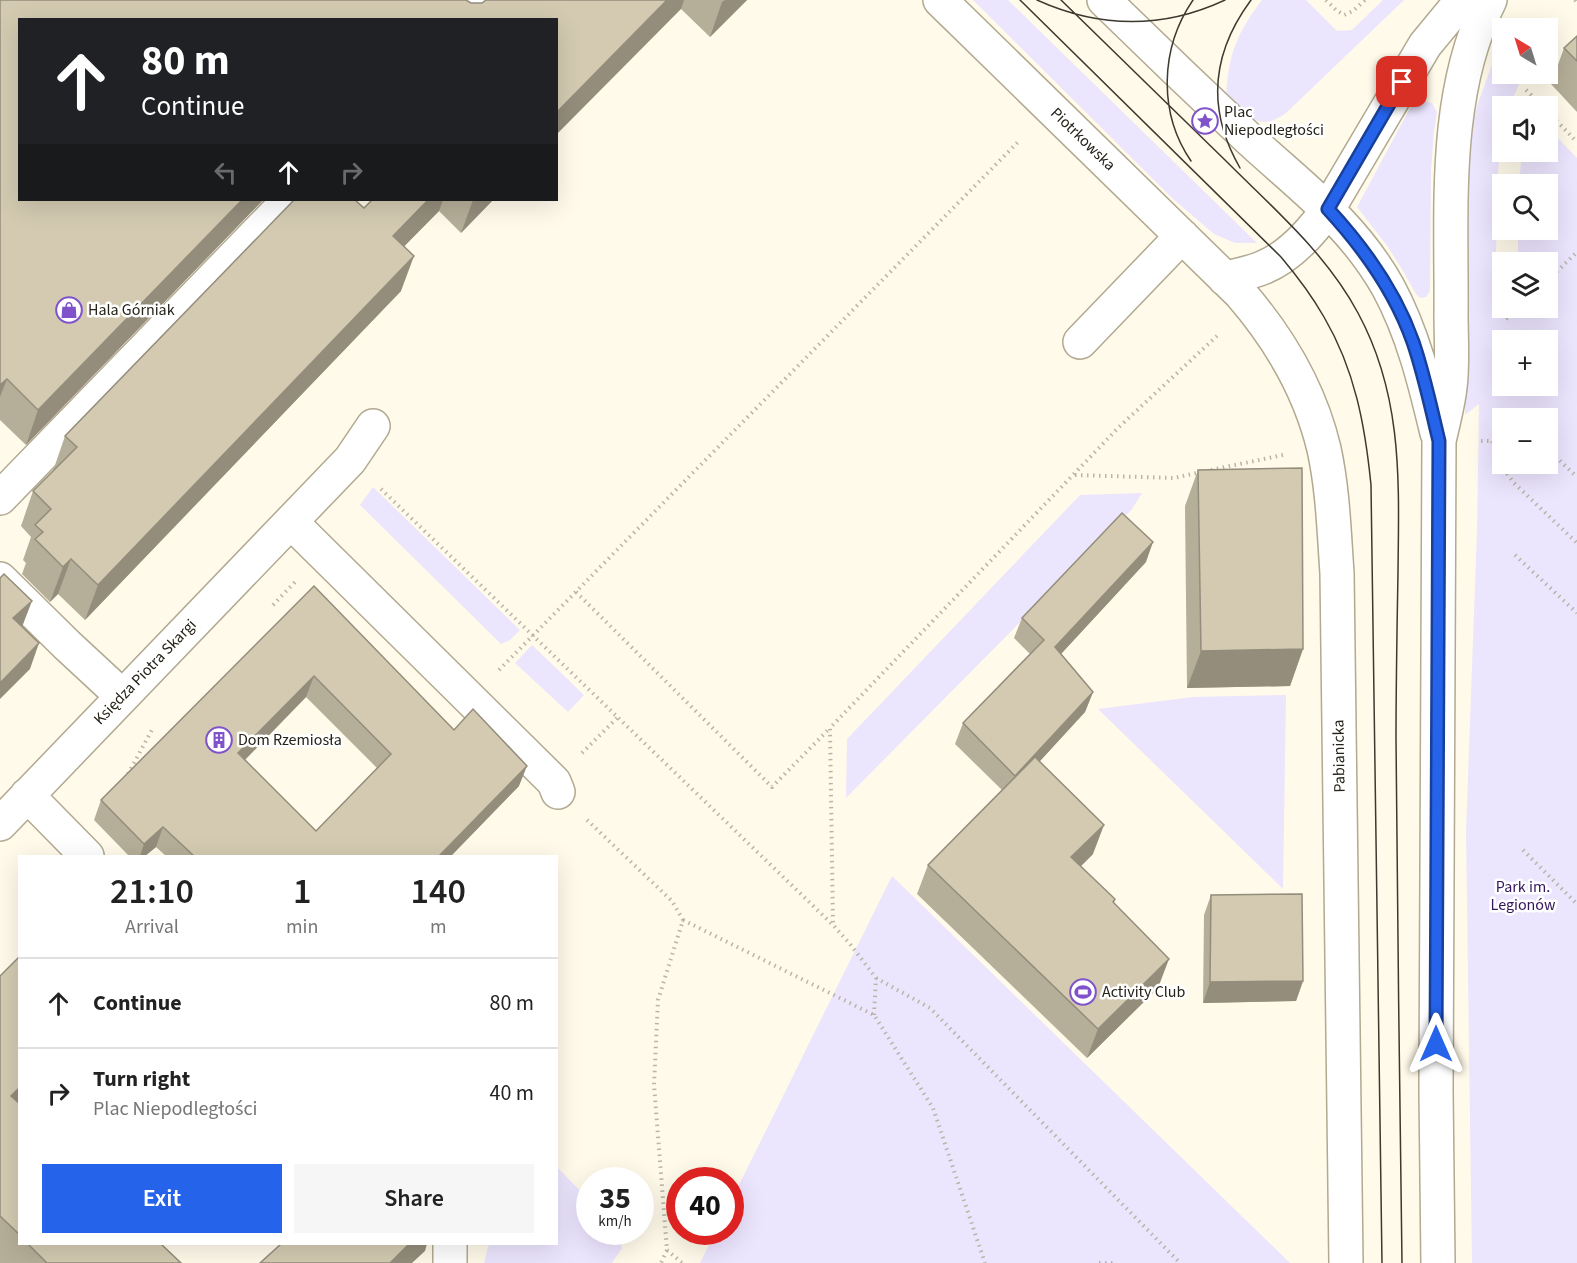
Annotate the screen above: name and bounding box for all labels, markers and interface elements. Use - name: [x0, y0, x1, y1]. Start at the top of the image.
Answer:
- north arrow: [1492, 18, 1558, 84]
- map controls: [1492, 18, 1558, 474]
- text: 80 m: [141, 31, 230, 91]
- icon: ahead: [42, 42, 120, 120]
- pin: [1376, 56, 1427, 107]
- icon: arrive: [1385, 65, 1418, 98]
- text: Continue: [141, 87, 244, 126]
- button: sound: [1492, 96, 1558, 162]
- place label: Plac Niepodległości: [1224, 101, 1324, 141]
- street label: Piotrkowska: [1046, 102, 1120, 176]
- place icon: Plac Niepodległości: [1190, 106, 1220, 136]
- icon: left: [209, 156, 242, 189]
- icon: ahead: [272, 156, 305, 189]
- icon: right: [335, 156, 368, 189]
- button: search: [1492, 174, 1558, 240]
- button: layers: [1492, 252, 1558, 318]
- shop icon: Hala Górniak: [54, 295, 84, 325]
- place label: Hala Górniak: [88, 299, 175, 321]
- button: +: [1492, 330, 1558, 396]
- button: −: [1492, 408, 1558, 474]
- street label: Księdza Piotra Skargi: [89, 614, 201, 730]
- street label: Pabianicka: [1327, 719, 1351, 793]
- building icon: Dom Rzemiosła: [204, 725, 234, 755]
- place label: Dom Rzemiosła: [238, 729, 342, 751]
- text: 21:10: [110, 866, 194, 917]
- text: 1: [293, 866, 311, 917]
- text: 140: [410, 866, 466, 917]
- park label: Park im. Legionów: [1491, 876, 1556, 916]
- text: Arrival: [125, 913, 179, 941]
- text: min: [286, 913, 318, 941]
- text: m: [430, 913, 446, 941]
- sports icon: Activity Club: [1068, 977, 1098, 1007]
- place label: Activity Club: [1102, 981, 1186, 1003]
- icon: ahead: [42, 987, 75, 1020]
- text: Continue: [93, 987, 182, 1019]
- text: 80 m: [489, 987, 534, 1019]
- position arrow: [1404, 1012, 1468, 1076]
- text: Turn right: [93, 1063, 190, 1095]
- icon: right: [42, 1077, 75, 1110]
- text: 40 m: [489, 1077, 534, 1109]
- text: Plac Niepodległości: [93, 1095, 258, 1123]
- button: Exit: [42, 1164, 282, 1233]
- button: Share: [294, 1164, 534, 1233]
- speed limit sign: 40: [666, 1167, 744, 1245]
- text: 35: [599, 1177, 631, 1220]
- text: km/h: [598, 1211, 632, 1232]

